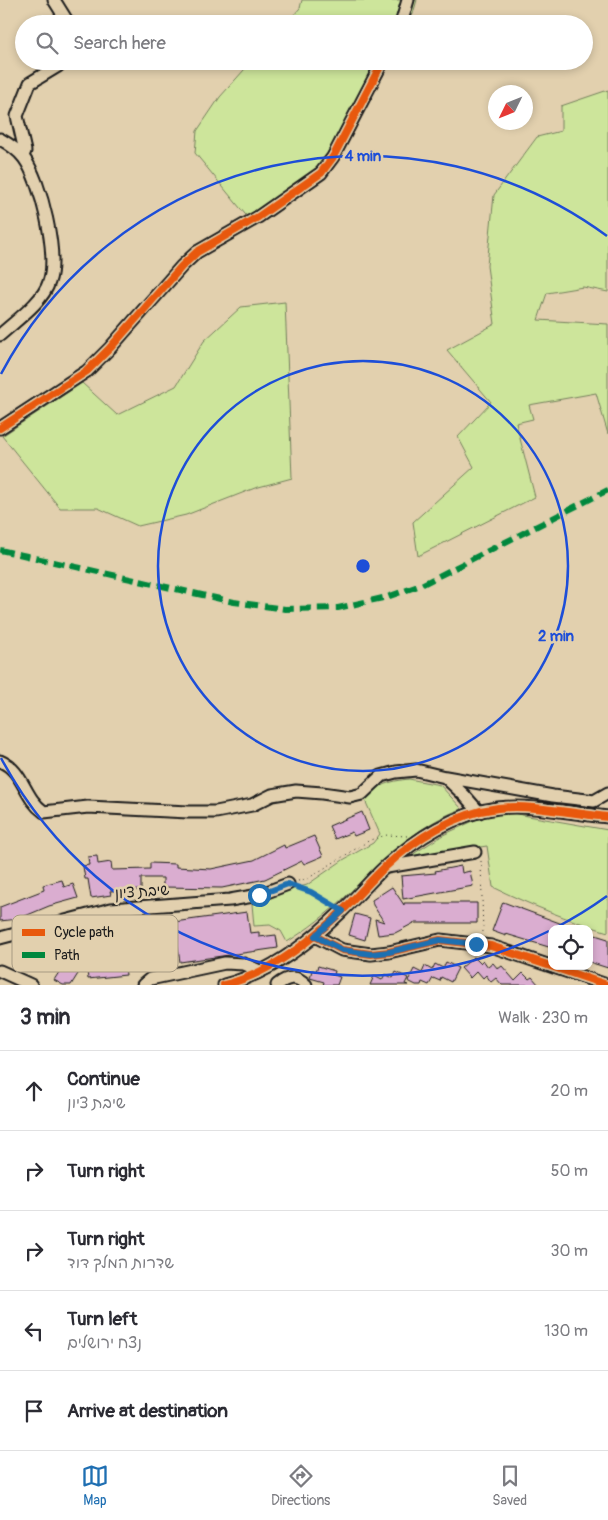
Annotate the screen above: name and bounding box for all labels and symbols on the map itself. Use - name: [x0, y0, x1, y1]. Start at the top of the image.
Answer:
- north arrow: [488, 85, 533, 130]
- text: 4 min: [345, 147, 382, 166]
- centre of rings: [354, 557, 372, 575]
- text: 2 min: [538, 627, 574, 646]
- street label: שיבת ציון: [114, 881, 170, 903]
- route start: [248, 884, 271, 907]
- legend: [12, 915, 178, 972]
- text: Cycle path: [54, 924, 114, 941]
- route end: [465, 933, 488, 956]
- text: Path: [54, 947, 79, 964]

